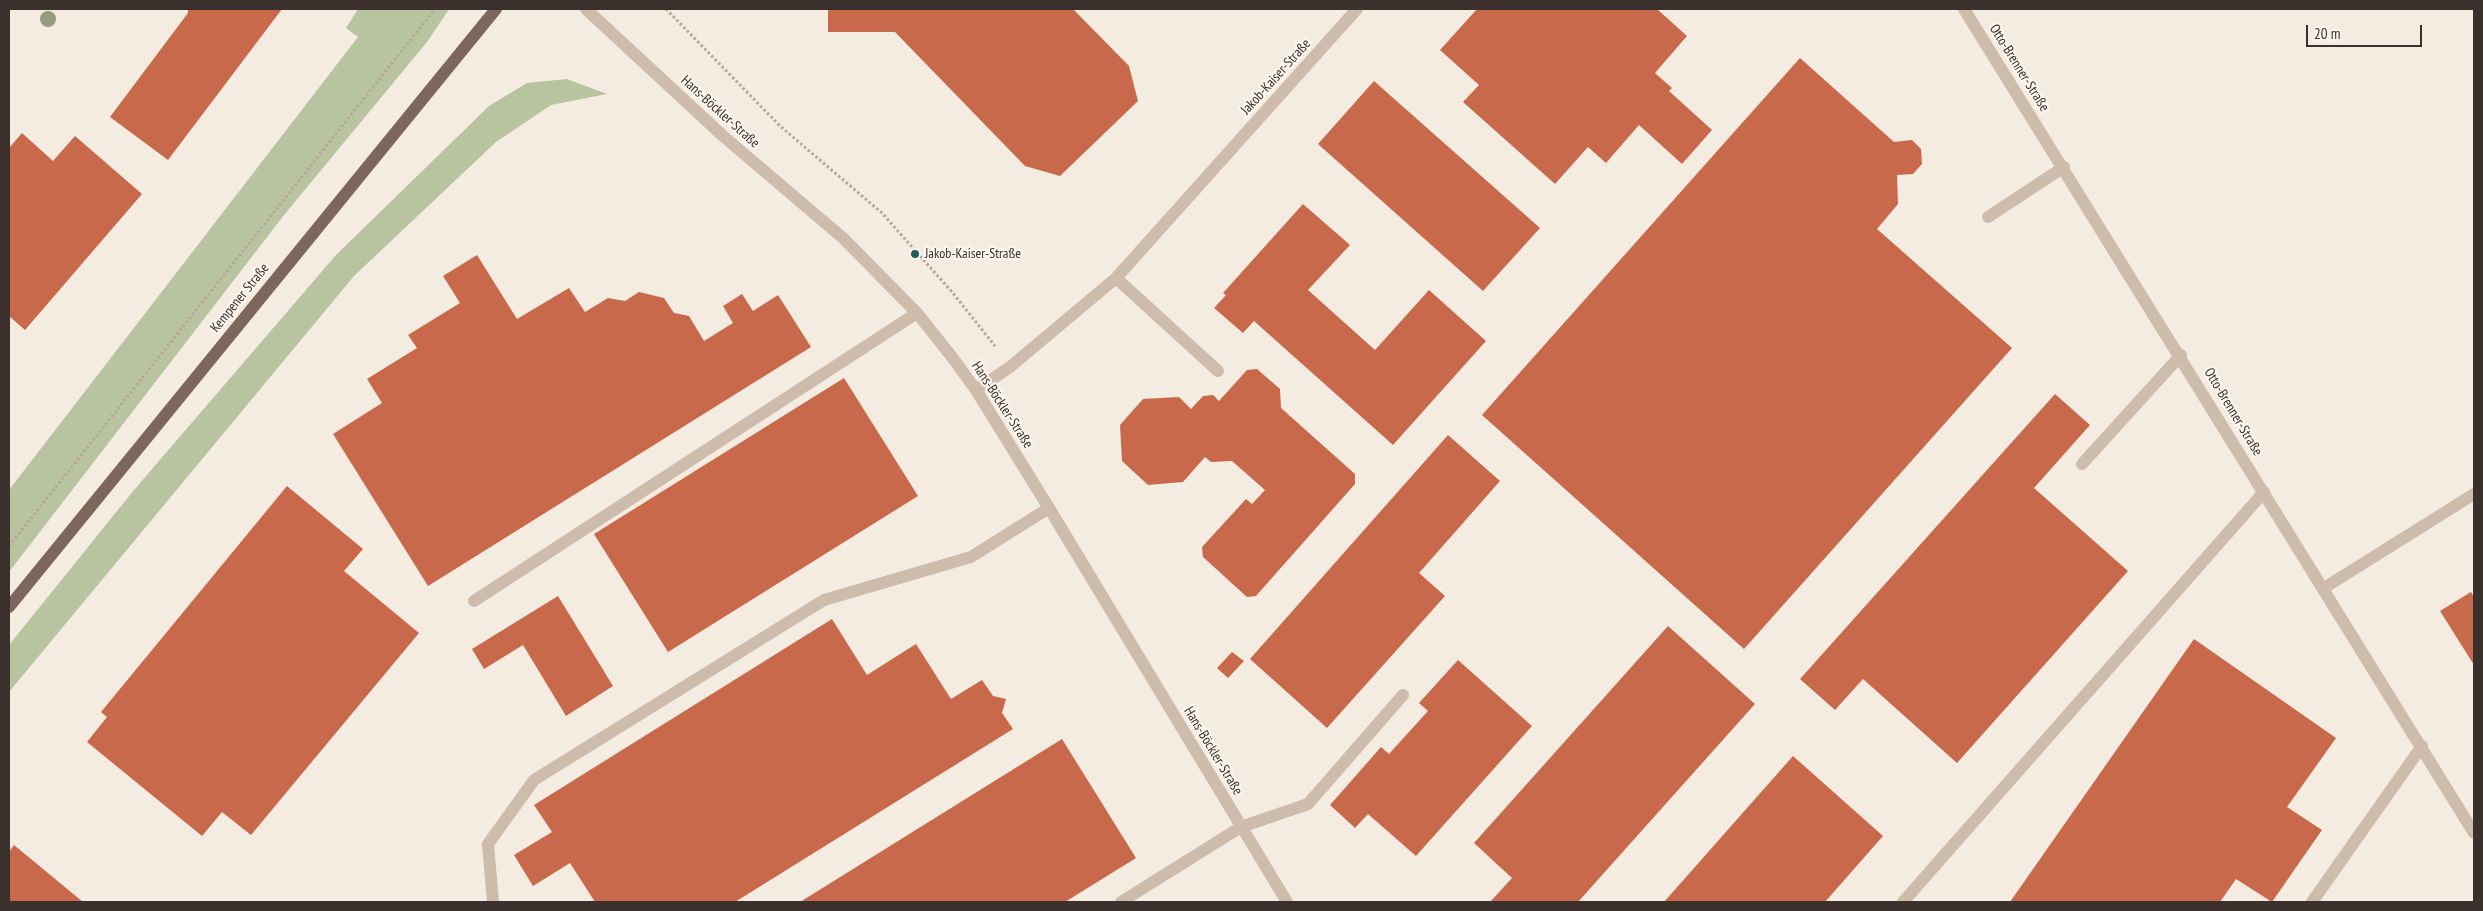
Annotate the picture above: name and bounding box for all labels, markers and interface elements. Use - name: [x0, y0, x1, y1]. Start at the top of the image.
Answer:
- scale bar: [2308, 15, 2424, 47]
- street label: Otto-Brenner-Straße: [1986, 21, 2052, 115]
- text: 20 m: [2314, 24, 2340, 43]
- street label: Jakob-Kaiser-Straße: [1238, 36, 1314, 118]
- street label: Hans-Böckler-Straße: [677, 72, 763, 152]
- place label: Jakob-Kaiser-Straße: [925, 246, 1021, 262]
- marker: Jakob-Kaiser-Straße: [909, 248, 921, 260]
- street label: Kempener Straße: [207, 260, 273, 336]
- street label: Hans-Böckler-Straße: [968, 359, 1036, 451]
- street label: Otto-Brenner-Straße: [2200, 365, 2266, 459]
- street label: Hans-Böckler-Straße: [1180, 704, 1246, 798]

